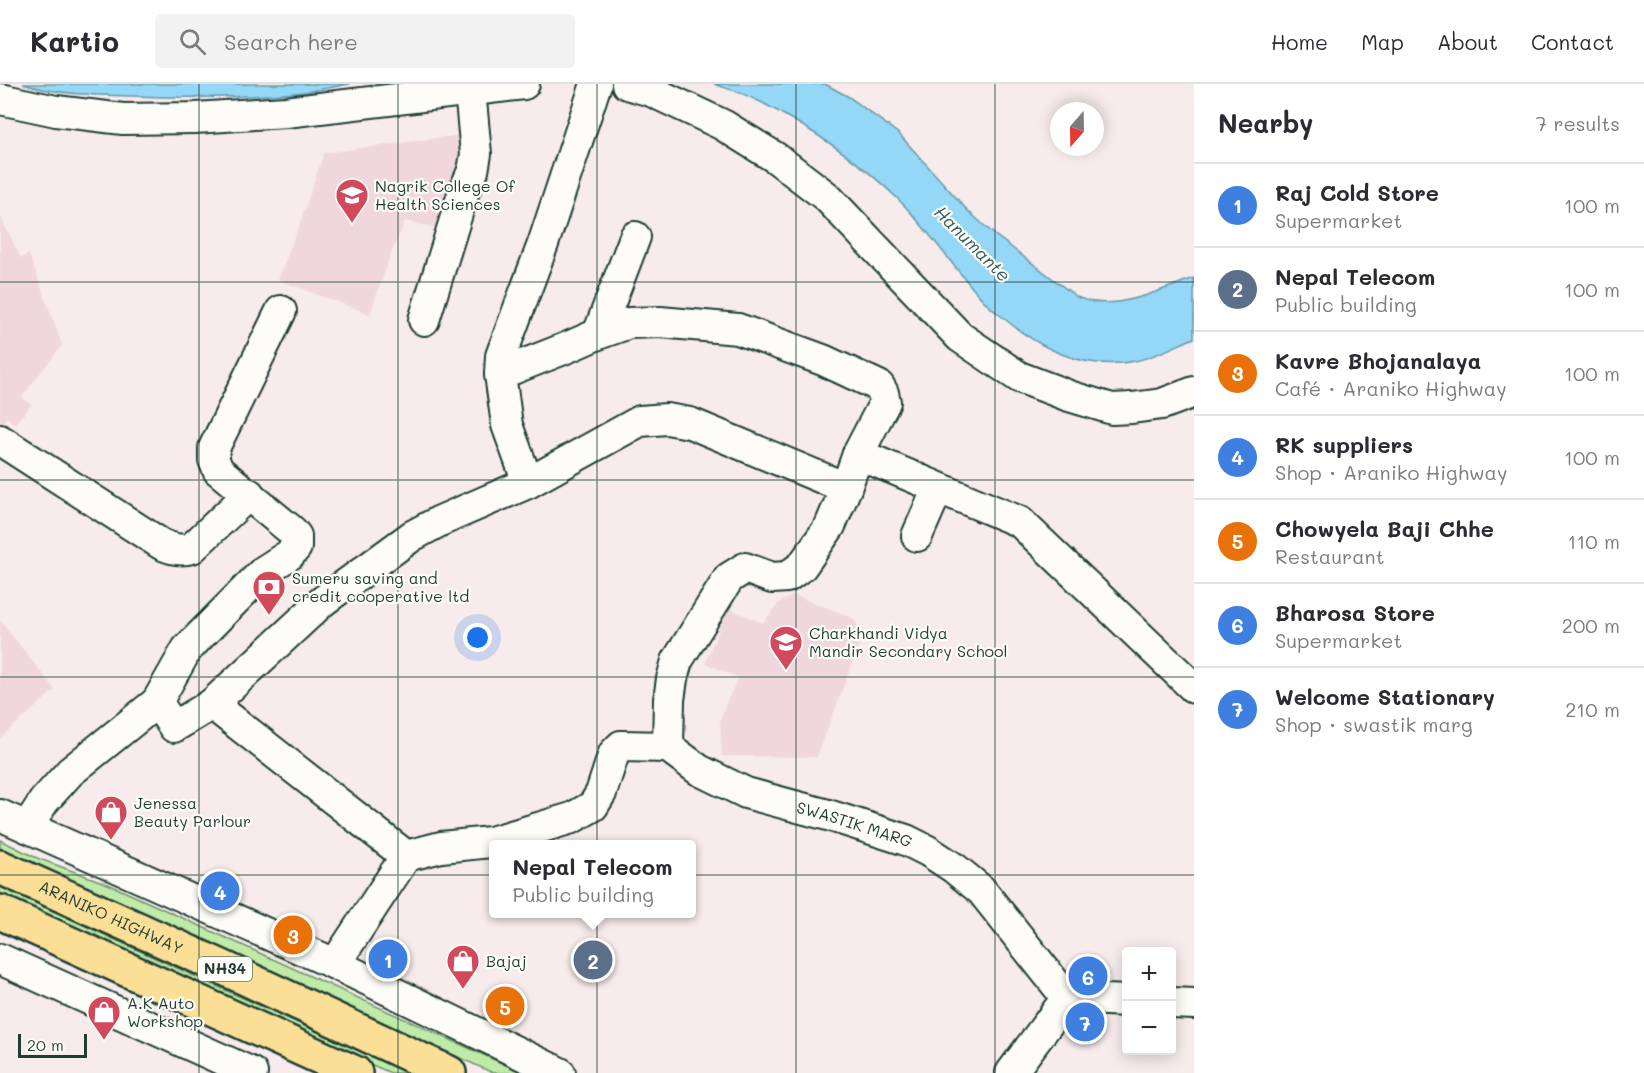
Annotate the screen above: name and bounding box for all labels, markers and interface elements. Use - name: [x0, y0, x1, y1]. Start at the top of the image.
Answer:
- search box: [155, 14, 575, 68]
- text: Kartio: [30, 23, 119, 59]
- icon: search: [176, 25, 209, 58]
- text: Search here: [224, 27, 358, 56]
- text: Home: [1271, 28, 1328, 55]
- text: Map: [1361, 28, 1404, 55]
- text: About: [1437, 28, 1498, 55]
- text: Contact: [1531, 28, 1614, 55]
- north arrow: [1050, 102, 1104, 156]
- text: Nearby: [1218, 106, 1313, 140]
- text: 7 results: [1536, 110, 1620, 136]
- place label: Nagrik College Of Health Sciences: [375, 175, 515, 214]
- school or university icon: Nagrik College Of Health Sciences: [334, 177, 370, 224]
- text: Raj Cold Store: [1275, 178, 1439, 207]
- text: 1: [1233, 192, 1242, 218]
- text: 100 m: [1564, 192, 1620, 218]
- water label: Hanumante: [929, 200, 1016, 287]
- text: Supermarket: [1275, 207, 1402, 233]
- text: Nepal Telecom: [1275, 262, 1435, 291]
- text: 2: [1232, 276, 1243, 302]
- text: 100 m: [1564, 276, 1620, 302]
- text: Public building: [1275, 291, 1417, 317]
- text: Kavre Bhojanalaya: [1275, 346, 1481, 375]
- text: 3: [1232, 360, 1244, 386]
- text: 100 m: [1564, 360, 1620, 386]
- text: Café · Araniko Highway: [1275, 375, 1507, 401]
- text: RK suppliers: [1275, 430, 1413, 459]
- text: 4: [1231, 444, 1244, 470]
- text: 100 m: [1564, 444, 1620, 470]
- text: Shop · Araniko Highway: [1275, 459, 1507, 485]
- text: Chowyela Baji Chhe: [1275, 514, 1494, 543]
- text: 5: [1232, 528, 1243, 554]
- text: 110 m: [1567, 528, 1620, 554]
- text: Restaurant: [1275, 543, 1385, 569]
- place label: Sumeru saving and credit cooperative ltd: [292, 567, 469, 606]
- bank icon: Sumeru saving and credit cooperative ltd: [251, 569, 287, 616]
- text: Bharosa Store: [1275, 598, 1435, 627]
- text: 6: [1231, 612, 1244, 638]
- text: 200 m: [1562, 612, 1620, 638]
- place label: Charkhandi Vidya Mandir Secondary School: [809, 622, 1008, 661]
- your location: [463, 623, 492, 652]
- school or university icon: Charkhandi Vidya Mandir Secondary School: [768, 624, 804, 671]
- text: Supermarket: [1275, 627, 1402, 653]
- text: Welcome Stationary: [1275, 682, 1495, 711]
- text: 7: [1232, 696, 1243, 722]
- text: 210 m: [1565, 696, 1620, 722]
- text: Shop · swastik marg: [1275, 711, 1473, 737]
- place label: Jenessa Beauty Parlour: [134, 792, 251, 831]
- shop icon: Jenessa Beauty Parlour: [93, 794, 129, 841]
- street label: SWASTIK MARG: [794, 796, 916, 852]
- popup: [489, 840, 696, 918]
- text: Nepal Telecom: [512, 852, 673, 881]
- pin: 4: [200, 868, 240, 914]
- street label: ARANIKO HIGHWAY: [36, 875, 187, 958]
- text: Public building: [512, 881, 654, 907]
- pin: 3: [274, 912, 312, 958]
- pin: 1: [368, 936, 408, 982]
- pin: 2: [574, 938, 612, 982]
- shop icon: Bajaj: [445, 943, 481, 990]
- map controls: [1122, 947, 1176, 1055]
- button: +: [1122, 947, 1176, 1001]
- place label: Bajaj: [486, 950, 527, 971]
- pin: 6: [1068, 954, 1108, 998]
- road number: NH34: [198, 957, 252, 981]
- pin: 5: [486, 984, 524, 1028]
- place label: A.K Auto Workshop: [127, 992, 203, 1031]
- shop icon: A.K Auto Workshop: [86, 994, 122, 1041]
- pin: 7: [1066, 1000, 1104, 1044]
- button: −: [1122, 1001, 1176, 1055]
- scale bar: [18, 1031, 87, 1058]
- text: 20 m: [27, 1034, 64, 1055]

